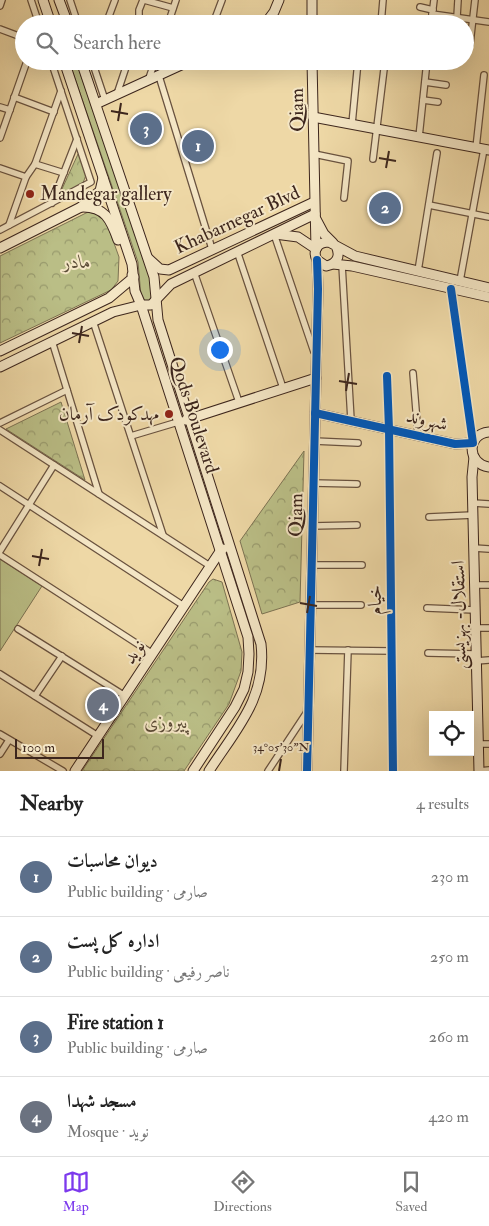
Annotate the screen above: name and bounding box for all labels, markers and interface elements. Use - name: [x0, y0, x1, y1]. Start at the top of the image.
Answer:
- search box: [15, 15, 474, 70]
- icon: search: [33, 29, 61, 57]
- text: Search here: [73, 31, 161, 55]
- street label: Qiam: [285, 88, 309, 132]
- pin: 3: [130, 110, 162, 148]
- pin: 1: [182, 127, 214, 165]
- street label: Khabarnegar Blvd: [170, 180, 304, 260]
- place label: Mandegar gallery: [40, 182, 172, 206]
- marker: Mandegar gallery: [24, 188, 36, 200]
- pin: 2: [369, 189, 401, 227]
- park label: مادر: [61, 250, 91, 274]
- your location: [207, 337, 233, 363]
- street label: Qods Boulevard: [164, 354, 224, 477]
- place label: مهدکودک آرمان: [59, 402, 159, 426]
- street label: شهروند: [404, 404, 450, 436]
- marker: مهدکودک آرمان: [163, 408, 175, 420]
- street label: Qiam: [284, 493, 308, 537]
- street label: استقلال- بهزیستی: [446, 560, 473, 670]
- street label: خیام: [363, 585, 391, 615]
- street label: نوید: [117, 635, 151, 669]
- pin: 4: [87, 686, 119, 724]
- park label: پیروزی: [144, 710, 189, 735]
- map controls: [429, 711, 474, 756]
- button: locate: [429, 711, 474, 756]
- scale bar: [15, 736, 104, 759]
- text: 100 m: [22, 739, 55, 756]
- text: 34°05'30"N: [253, 740, 310, 755]
- text: Nearby: [20, 790, 83, 817]
- text: 4 results: [416, 794, 469, 814]
- text: دیوان محاسبات: [67, 849, 158, 873]
- text: 1: [33, 867, 39, 887]
- text: 230 m: [431, 867, 469, 887]
- text: Public building · صارمی: [67, 882, 208, 902]
- text: اداره کل پست: [67, 929, 159, 953]
- text: 2: [32, 947, 40, 967]
- text: 250 m: [430, 947, 469, 967]
- text: Public building · ناصر رفیعی: [67, 962, 230, 982]
- text: Fire station 1: [67, 1011, 164, 1035]
- text: 3: [33, 1027, 39, 1047]
- text: 260 m: [429, 1027, 469, 1047]
- text: Public building · صارمی: [67, 1038, 208, 1058]
- text: مسجد شهدا: [67, 1089, 137, 1113]
- text: 4: [32, 1107, 40, 1127]
- text: 420 m: [428, 1107, 469, 1127]
- text: Mosque · نوید: [67, 1122, 149, 1142]
- tab: Map: [62, 1168, 90, 1215]
- tab: Directions: [213, 1168, 272, 1215]
- tab: Saved: [395, 1168, 427, 1215]

